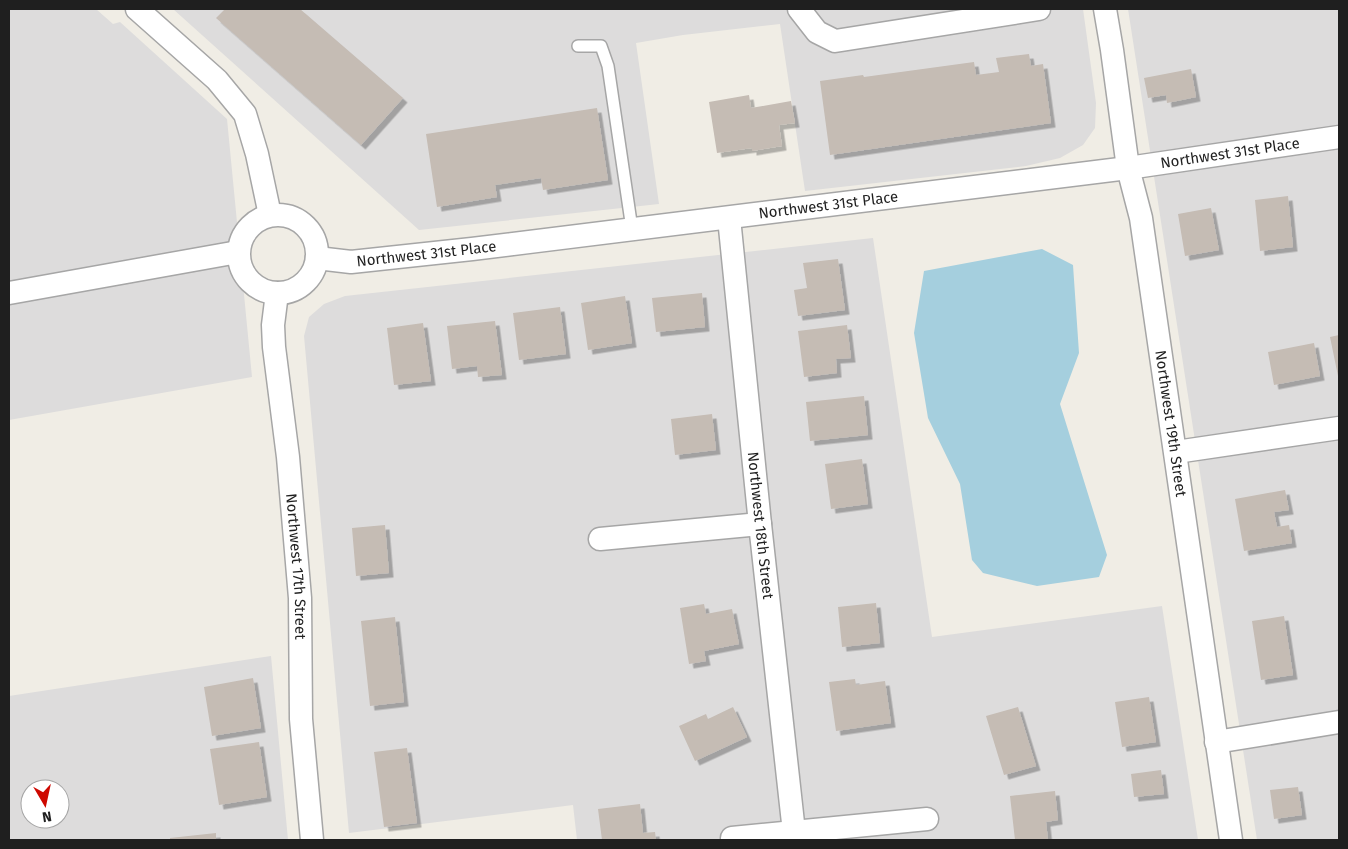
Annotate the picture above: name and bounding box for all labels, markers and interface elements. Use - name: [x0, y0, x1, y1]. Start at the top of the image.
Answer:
- street label: Northwest 31st Place: [1159, 134, 1301, 172]
- street label: Northwest 31st Place: [757, 187, 899, 223]
- street label: Northwest 31st Place: [355, 237, 497, 270]
- street label: Northwest 19th Street: [1151, 349, 1190, 498]
- street label: Northwest 18th Street: [744, 451, 777, 601]
- street label: Northwest 17th Street: [282, 493, 309, 640]
- north arrow: [20, 779, 70, 829]
- text: N: [41, 807, 53, 825]

